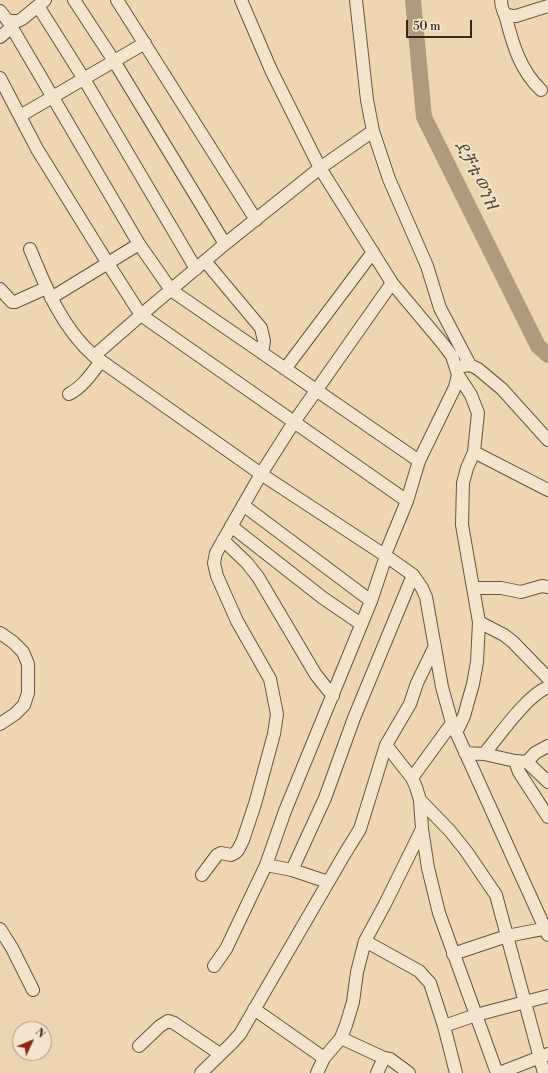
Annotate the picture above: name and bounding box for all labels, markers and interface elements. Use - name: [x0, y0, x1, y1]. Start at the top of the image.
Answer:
- scale bar: [408, 12, 474, 38]
- text: 50 m: [413, 19, 441, 34]
- water label: ደቻቱ ወንዝ: [449, 138, 501, 214]
- north arrow: [12, 1021, 52, 1061]
- text: N: [32, 1025, 48, 1041]

